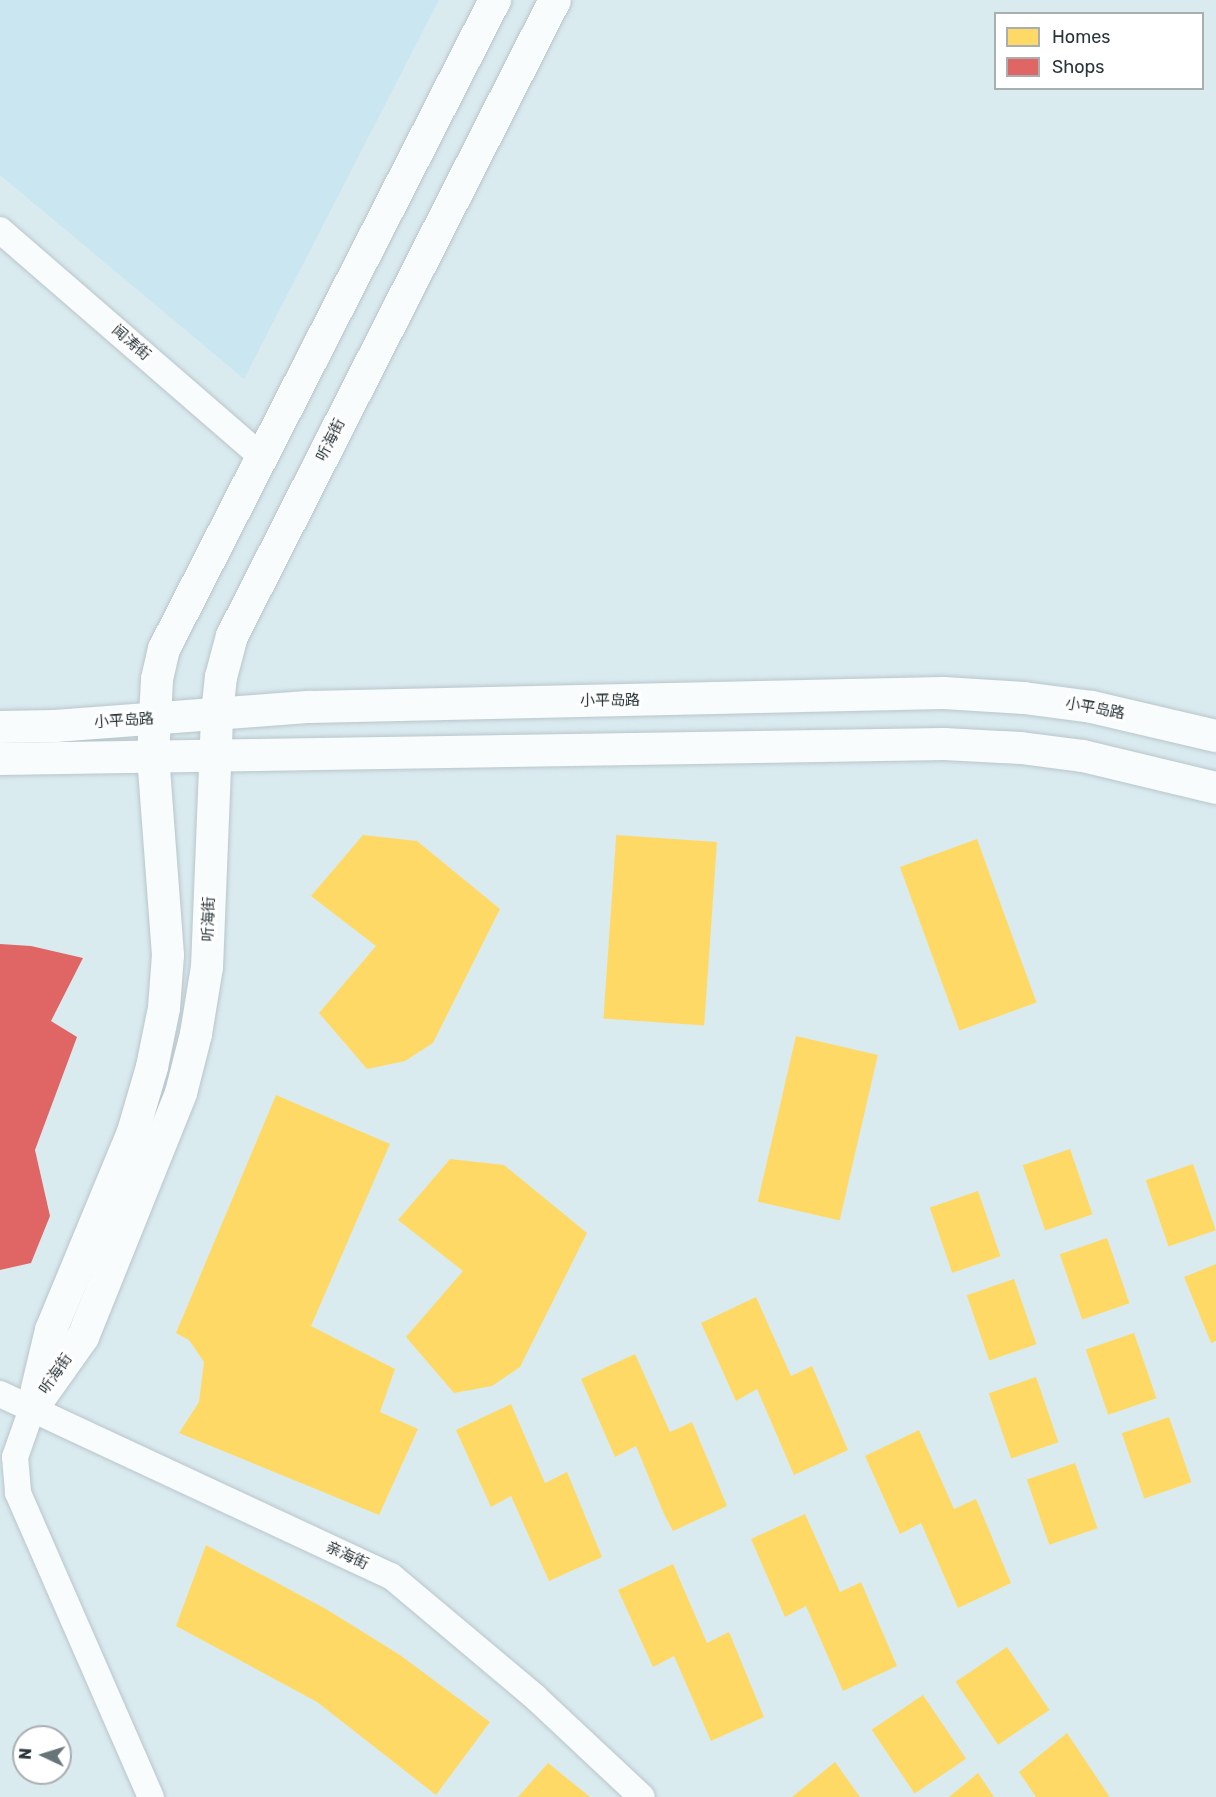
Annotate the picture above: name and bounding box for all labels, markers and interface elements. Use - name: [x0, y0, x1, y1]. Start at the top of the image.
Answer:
- legend: [994, 12, 1204, 90]
- text: Homes: [1052, 26, 1110, 48]
- text: Shops: [1052, 56, 1104, 78]
- street label: 闻涛街: [108, 321, 154, 365]
- street label: 听海街: [313, 416, 349, 464]
- street label: 小平岛路: [580, 691, 640, 711]
- street label: 小平岛路: [1064, 695, 1126, 723]
- street label: 小平岛路: [93, 710, 155, 732]
- street label: 听海街: [199, 896, 219, 942]
- street label: 听海街: [36, 1350, 76, 1398]
- street label: 亲海街: [323, 1538, 371, 1574]
- north arrow: [12, 1725, 72, 1785]
- text: N: [16, 1747, 35, 1760]

